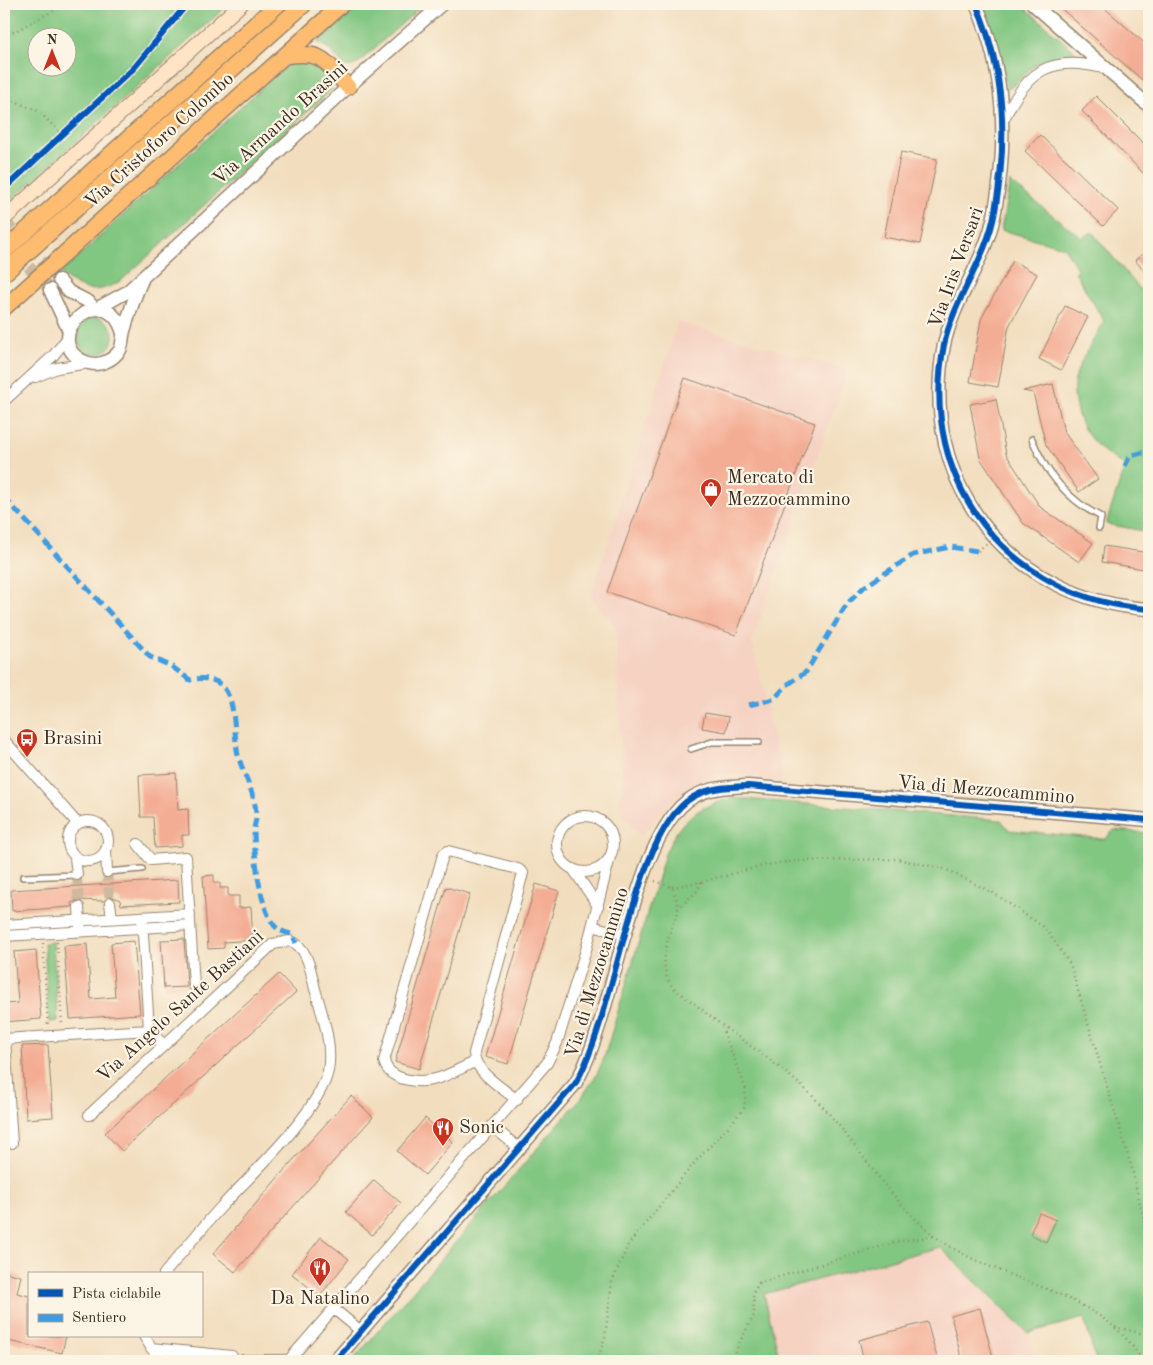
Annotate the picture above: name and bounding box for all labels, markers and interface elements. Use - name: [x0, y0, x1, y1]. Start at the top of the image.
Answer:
- north arrow: [28, 28, 78, 78]
- text: N: [47, 33, 58, 47]
- street label: Via Armando Brasini: [210, 59, 352, 189]
- street label: Via Cristoforo Colombo: [82, 69, 238, 213]
- street label: Via Iris Versari: [926, 205, 988, 331]
- place label: Mercato di Mezzocammino: [727, 469, 850, 510]
- shop icon: Mercato di Mezzocammino: [699, 477, 723, 508]
- bus stop icon: Brasini: [15, 727, 39, 758]
- place label: Brasini: [43, 730, 102, 749]
- street label: Via di Mezzocammino: [897, 774, 1075, 808]
- street label: Via di Mezzocammino: [563, 885, 633, 1061]
- street label: Via Angelo Sante Bastiani: [94, 927, 268, 1087]
- restaurant icon: Sonic: [431, 1116, 455, 1147]
- place label: Sonic: [459, 1119, 504, 1138]
- restaurant icon: Da Natalino: [308, 1256, 332, 1287]
- legend: [28, 1272, 202, 1338]
- text: Pista ciclabile: [72, 1287, 161, 1302]
- place label: Da Natalino: [270, 1290, 370, 1309]
- text: Sentiero: [72, 1311, 126, 1326]

